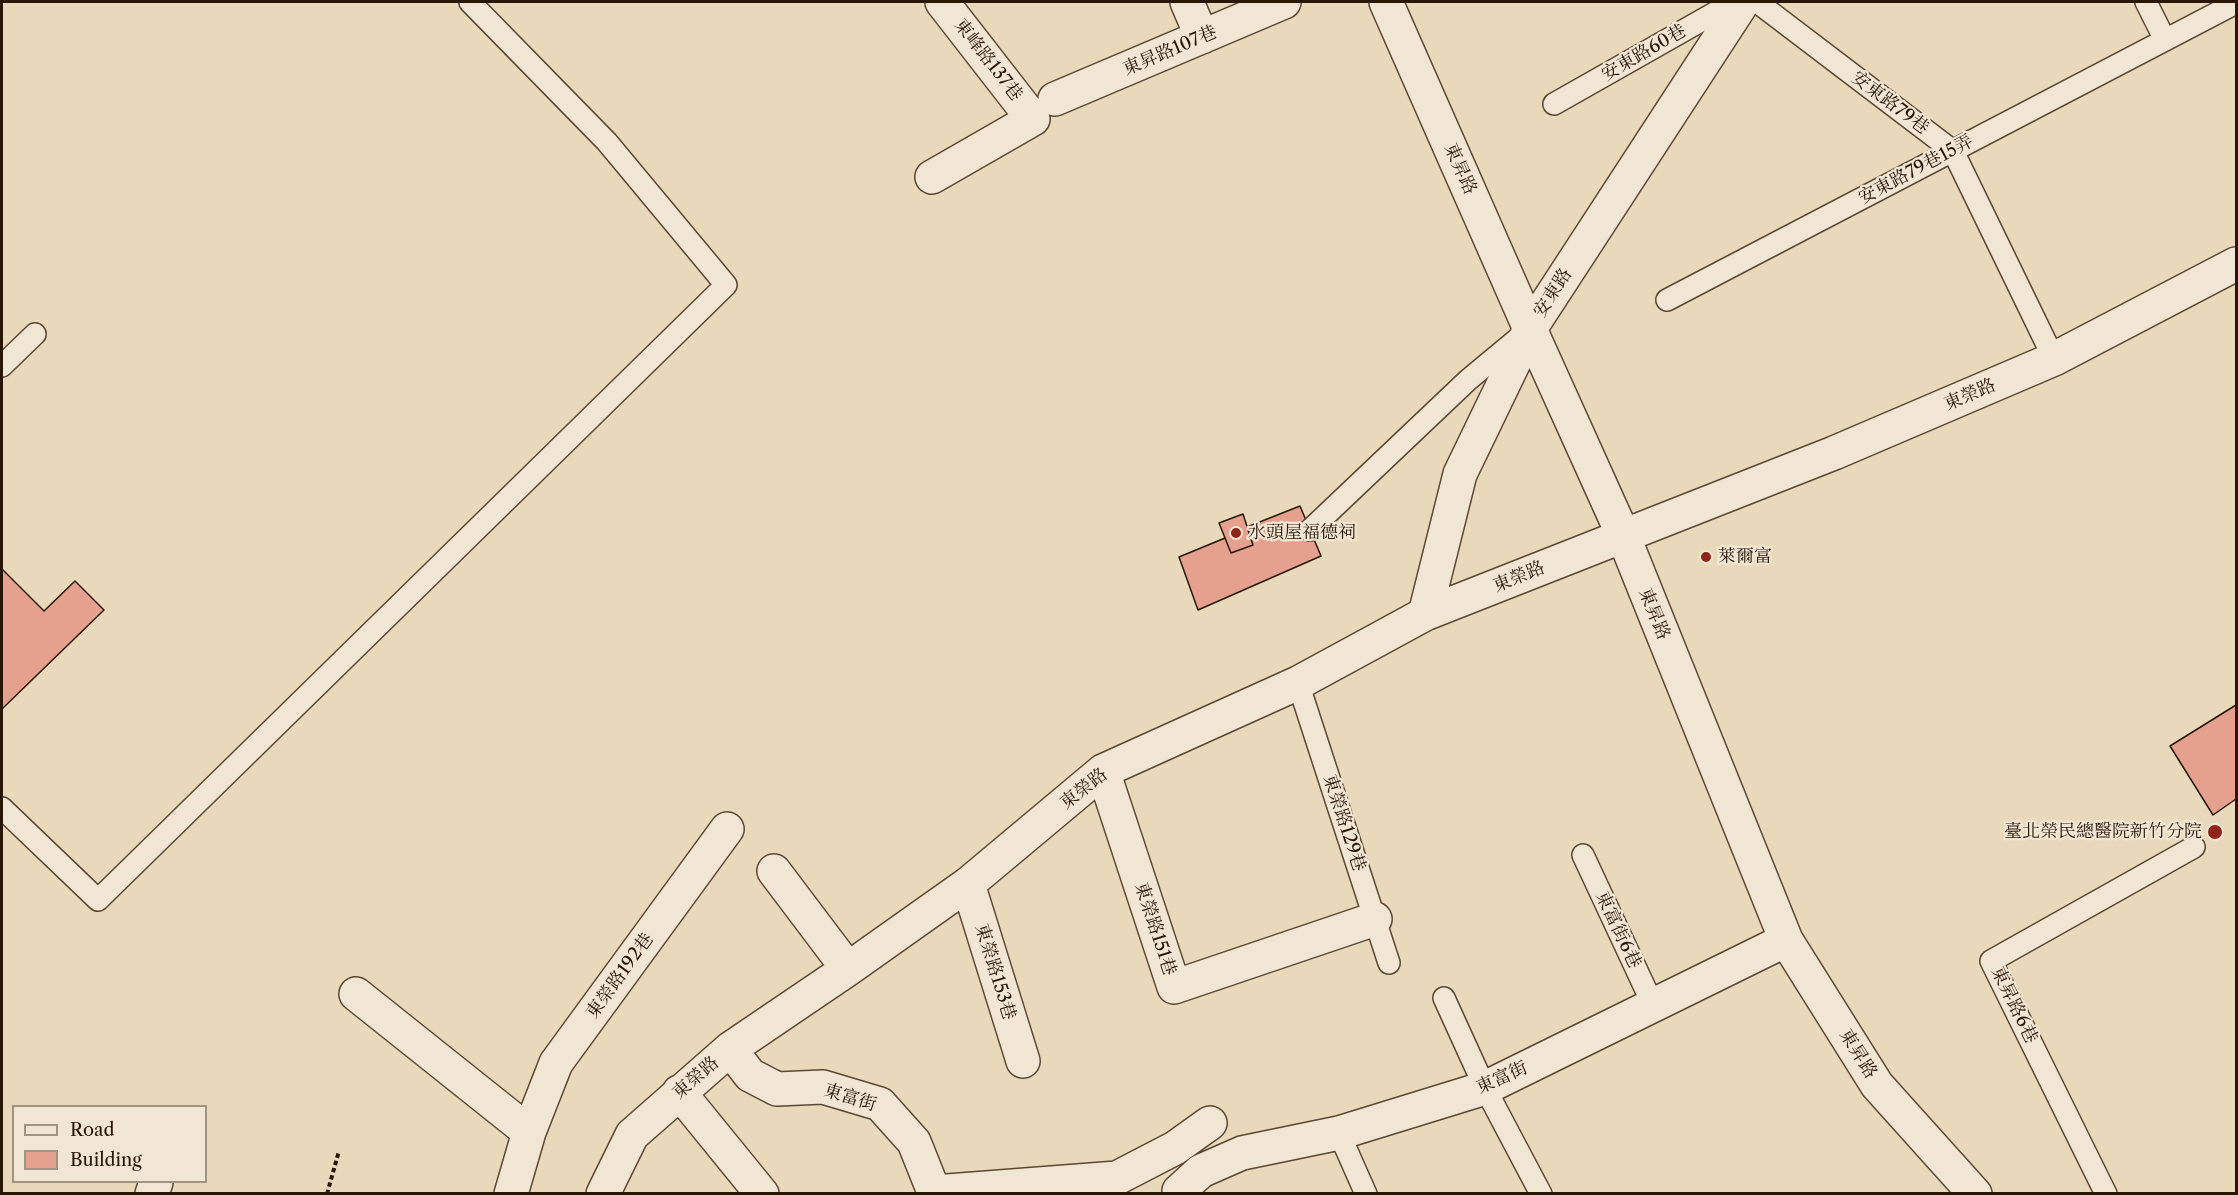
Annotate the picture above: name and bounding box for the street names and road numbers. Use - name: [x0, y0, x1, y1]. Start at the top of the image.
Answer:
- street label: 東峰路137巷: [949, 15, 1027, 105]
- street label: 安東路60巷: [1598, 20, 1690, 86]
- street label: 東昇路107巷: [1120, 22, 1220, 80]
- street label: 安東路79巷: [1847, 67, 1933, 139]
- street label: 安東路79巷15弄: [1855, 131, 1977, 209]
- street label: 東昇路: [1439, 140, 1481, 198]
- street label: 安東路: [1529, 264, 1577, 322]
- street label: 東榮路: [1941, 375, 1999, 415]
- street label: 東榮路: [1490, 557, 1548, 597]
- street label: 東昇路: [1634, 585, 1674, 643]
- street label: 東榮路: [1056, 764, 1112, 814]
- street label: 東榮路129巷: [1318, 772, 1370, 874]
- street label: 東榮路151巷: [1130, 880, 1180, 978]
- street label: 東富街6巷: [1591, 888, 1645, 972]
- street label: 東榮路153巷: [970, 921, 1020, 1023]
- street label: 東榮路192巷: [582, 929, 658, 1023]
- street label: 東昇路6巷: [1986, 963, 2042, 1047]
- street label: 東昇路: [1835, 1025, 1881, 1083]
- street label: 東榮路: [669, 1052, 723, 1104]
- street label: 東富街: [1473, 1057, 1531, 1099]
- street label: 東富街: [821, 1080, 879, 1116]

